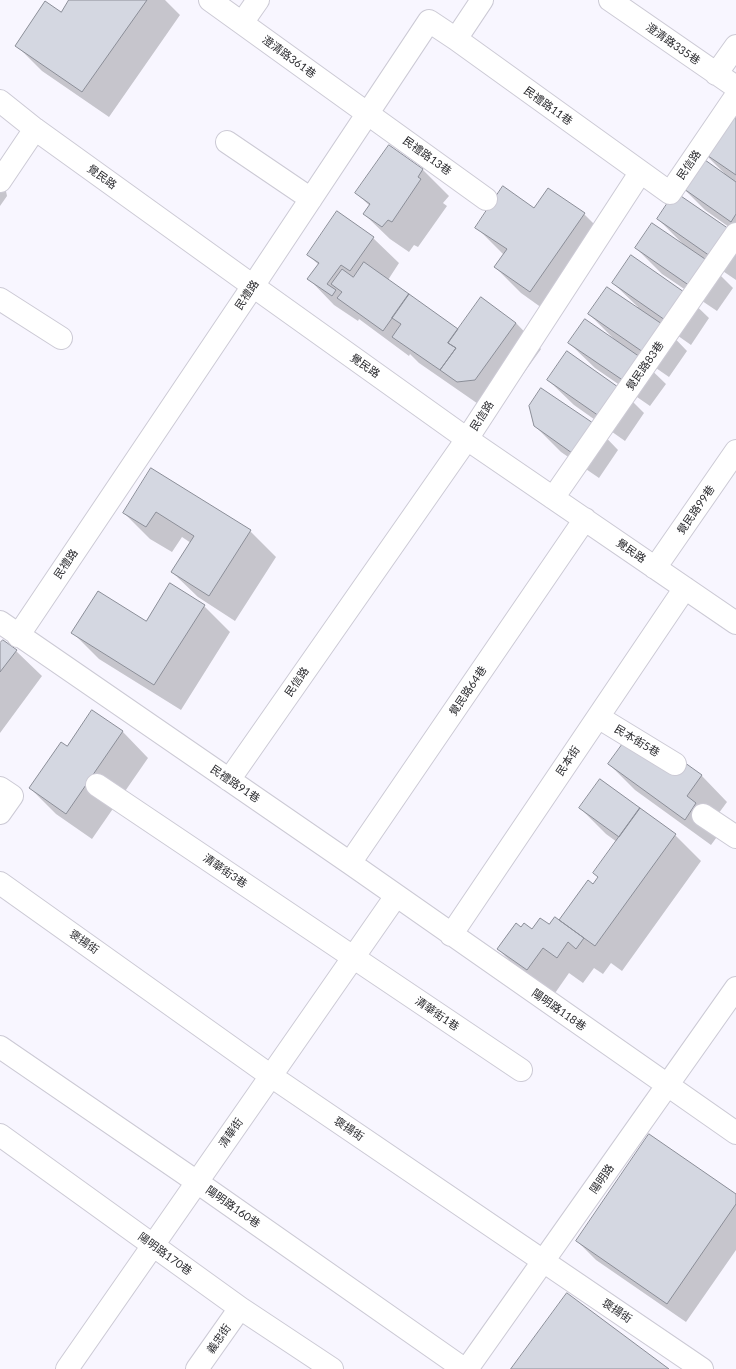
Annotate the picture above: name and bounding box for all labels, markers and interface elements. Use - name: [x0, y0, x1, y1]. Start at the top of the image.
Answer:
- street label: 澄清路335巷: [643, 20, 703, 68]
- street label: 澄清路361巷: [260, 33, 318, 81]
- street label: 民禮路11巷: [521, 84, 575, 128]
- street label: 民禮路13巷: [400, 134, 454, 178]
- street label: 民信路: [674, 148, 704, 182]
- street label: 覺民路: [85, 162, 119, 192]
- street label: 民禮路: [232, 278, 262, 312]
- street label: 覺民路83巷: [623, 339, 667, 393]
- street label: 覺民路: [348, 351, 382, 381]
- street label: 民信路: [467, 399, 497, 433]
- street label: 覺民路99巷: [674, 483, 718, 537]
- street label: 覺民路: [614, 536, 648, 566]
- street label: 民禮路: [51, 547, 81, 581]
- street label: 覺民路64巷: [447, 664, 489, 718]
- street label: 民信路: [282, 665, 312, 699]
- street label: 民本街5巷: [612, 722, 662, 760]
- street label: 民本街: [553, 744, 583, 778]
- street label: 民禮路91巷: [208, 763, 262, 805]
- street label: 清華街3巷: [200, 851, 250, 891]
- street label: 褒揚街: [67, 927, 101, 957]
- street label: 陽明路118巷: [529, 986, 589, 1034]
- street label: 清華街1巷: [412, 994, 462, 1034]
- street label: 褒揚街: [332, 1114, 366, 1144]
- street label: 清華街: [216, 1116, 246, 1150]
- street label: 陽明路: [587, 1162, 617, 1196]
- street label: 陽明路160巷: [203, 1183, 263, 1231]
- street label: 陽明路170巷: [136, 1230, 194, 1278]
- street label: 褒揚街: [600, 1296, 634, 1326]
- street label: 義忠街: [204, 1322, 234, 1356]

